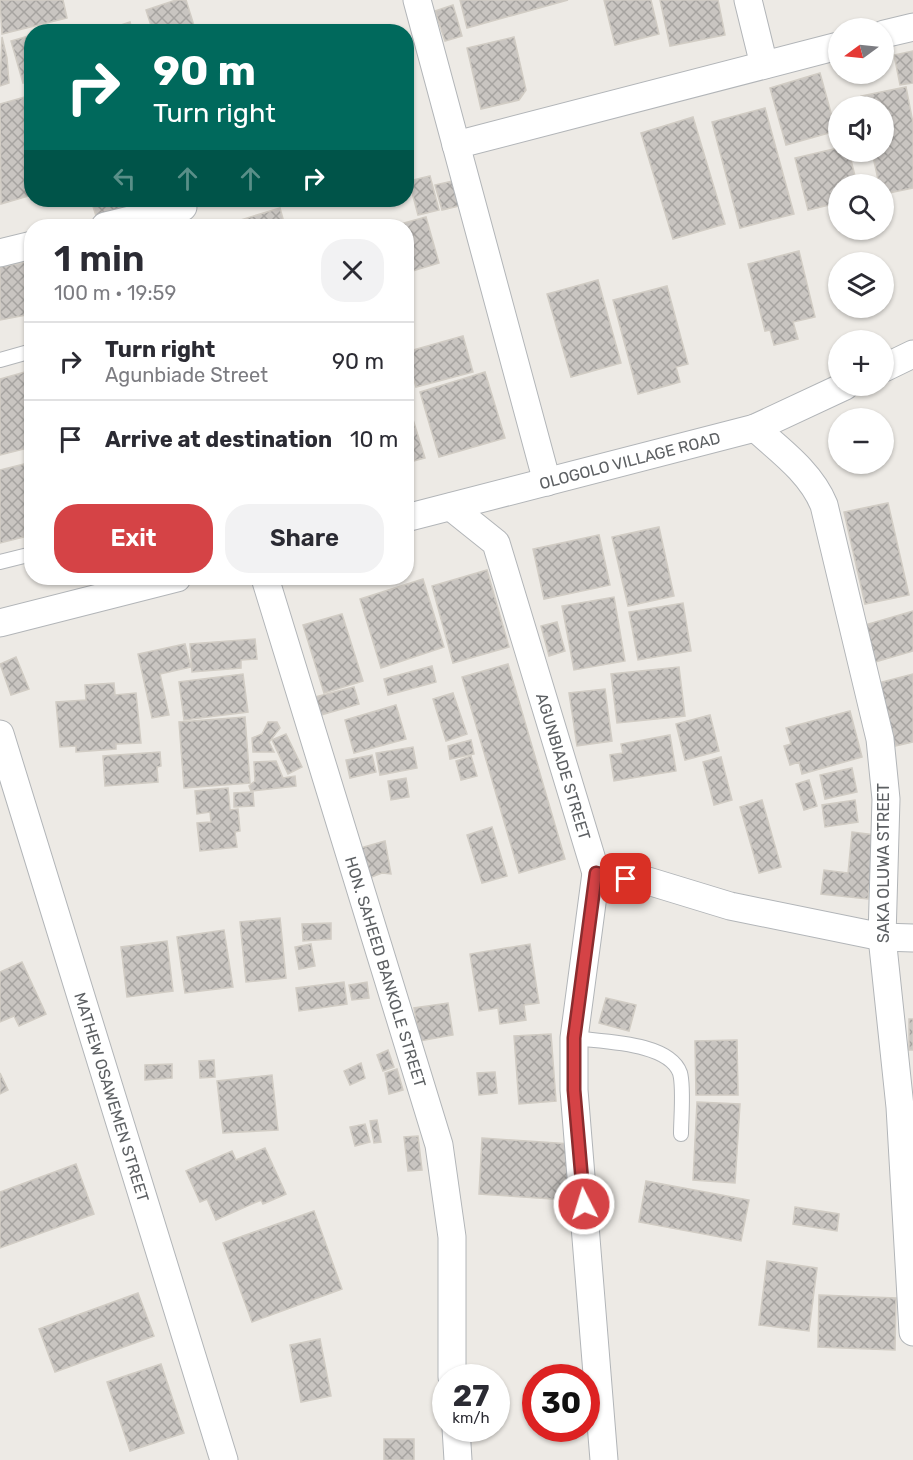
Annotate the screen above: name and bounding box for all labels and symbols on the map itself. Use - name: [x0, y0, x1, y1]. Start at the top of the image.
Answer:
- north arrow: [828, 18, 894, 84]
- street label: OLOGOLO VILLAGE ROAD: [537, 428, 722, 493]
- street label: AGUNBIADE STREET: [532, 691, 595, 842]
- street label: SAKA OLUWA STREET: [874, 783, 893, 943]
- pin: [600, 853, 651, 904]
- street label: HON. SAHEED BANKOLE STREET: [341, 854, 430, 1090]
- street label: MATHEW OSAWEMEN STREET: [71, 990, 153, 1204]
- position arrow: [552, 1172, 616, 1236]
- speed limit sign: 30: [522, 1364, 600, 1442]

